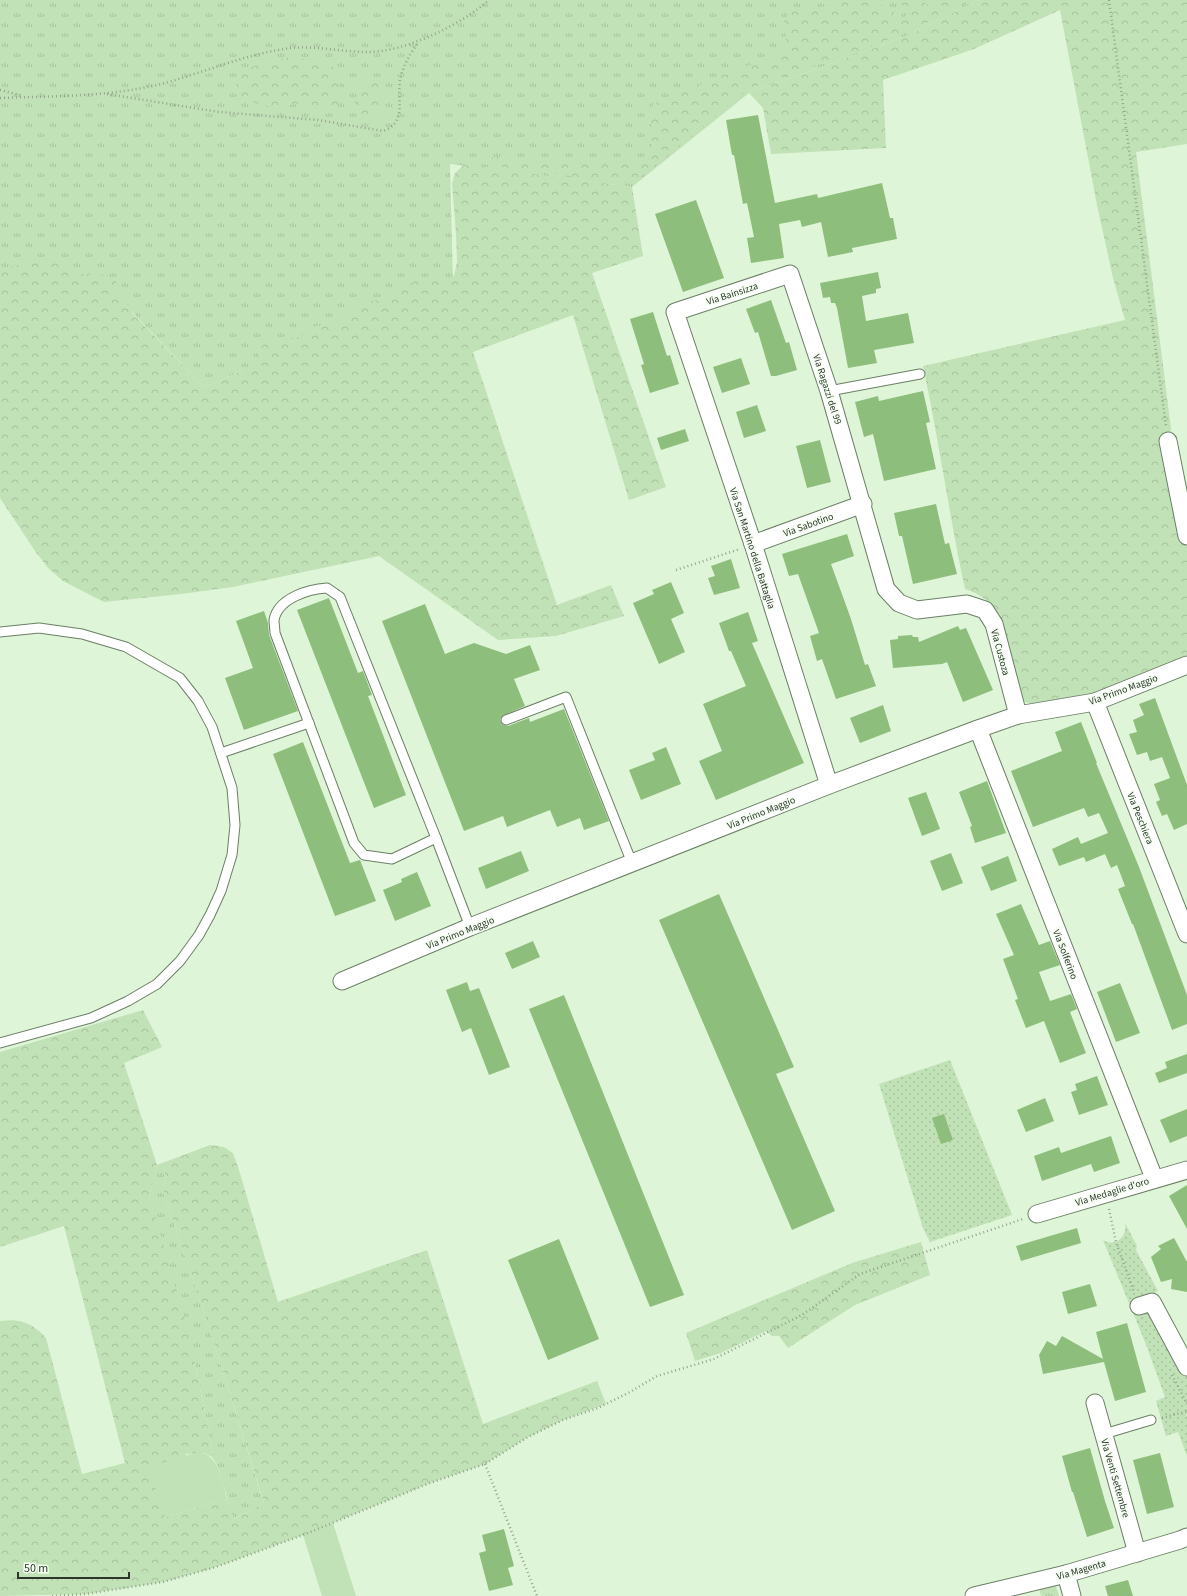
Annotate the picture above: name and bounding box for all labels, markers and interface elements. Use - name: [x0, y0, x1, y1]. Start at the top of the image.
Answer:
- street label: Via Bainsizza: [705, 279, 760, 309]
- street label: Via Ragazzi del 99: [809, 352, 845, 426]
- street label: Via San Martino della Battaglia: [726, 486, 778, 611]
- street label: Via Sabotino: [781, 509, 835, 541]
- street label: Via Custoza: [987, 628, 1013, 677]
- street label: Via Primo Maggio: [1087, 671, 1160, 709]
- street label: Via Peschiera: [1123, 790, 1157, 846]
- street label: Via Primo Maggio: [725, 793, 797, 833]
- street label: Via Primo Maggio: [424, 913, 496, 953]
- street label: Via Solferino: [1049, 927, 1081, 981]
- street label: Via Medaglie d'oro: [1074, 1174, 1151, 1210]
- street label: Via Venti Settembre: [1097, 1437, 1133, 1519]
- scale bar: [18, 1554, 129, 1580]
- street label: Via Magenta: [1055, 1556, 1107, 1584]
- text: 50 m: [24, 1560, 48, 1577]

